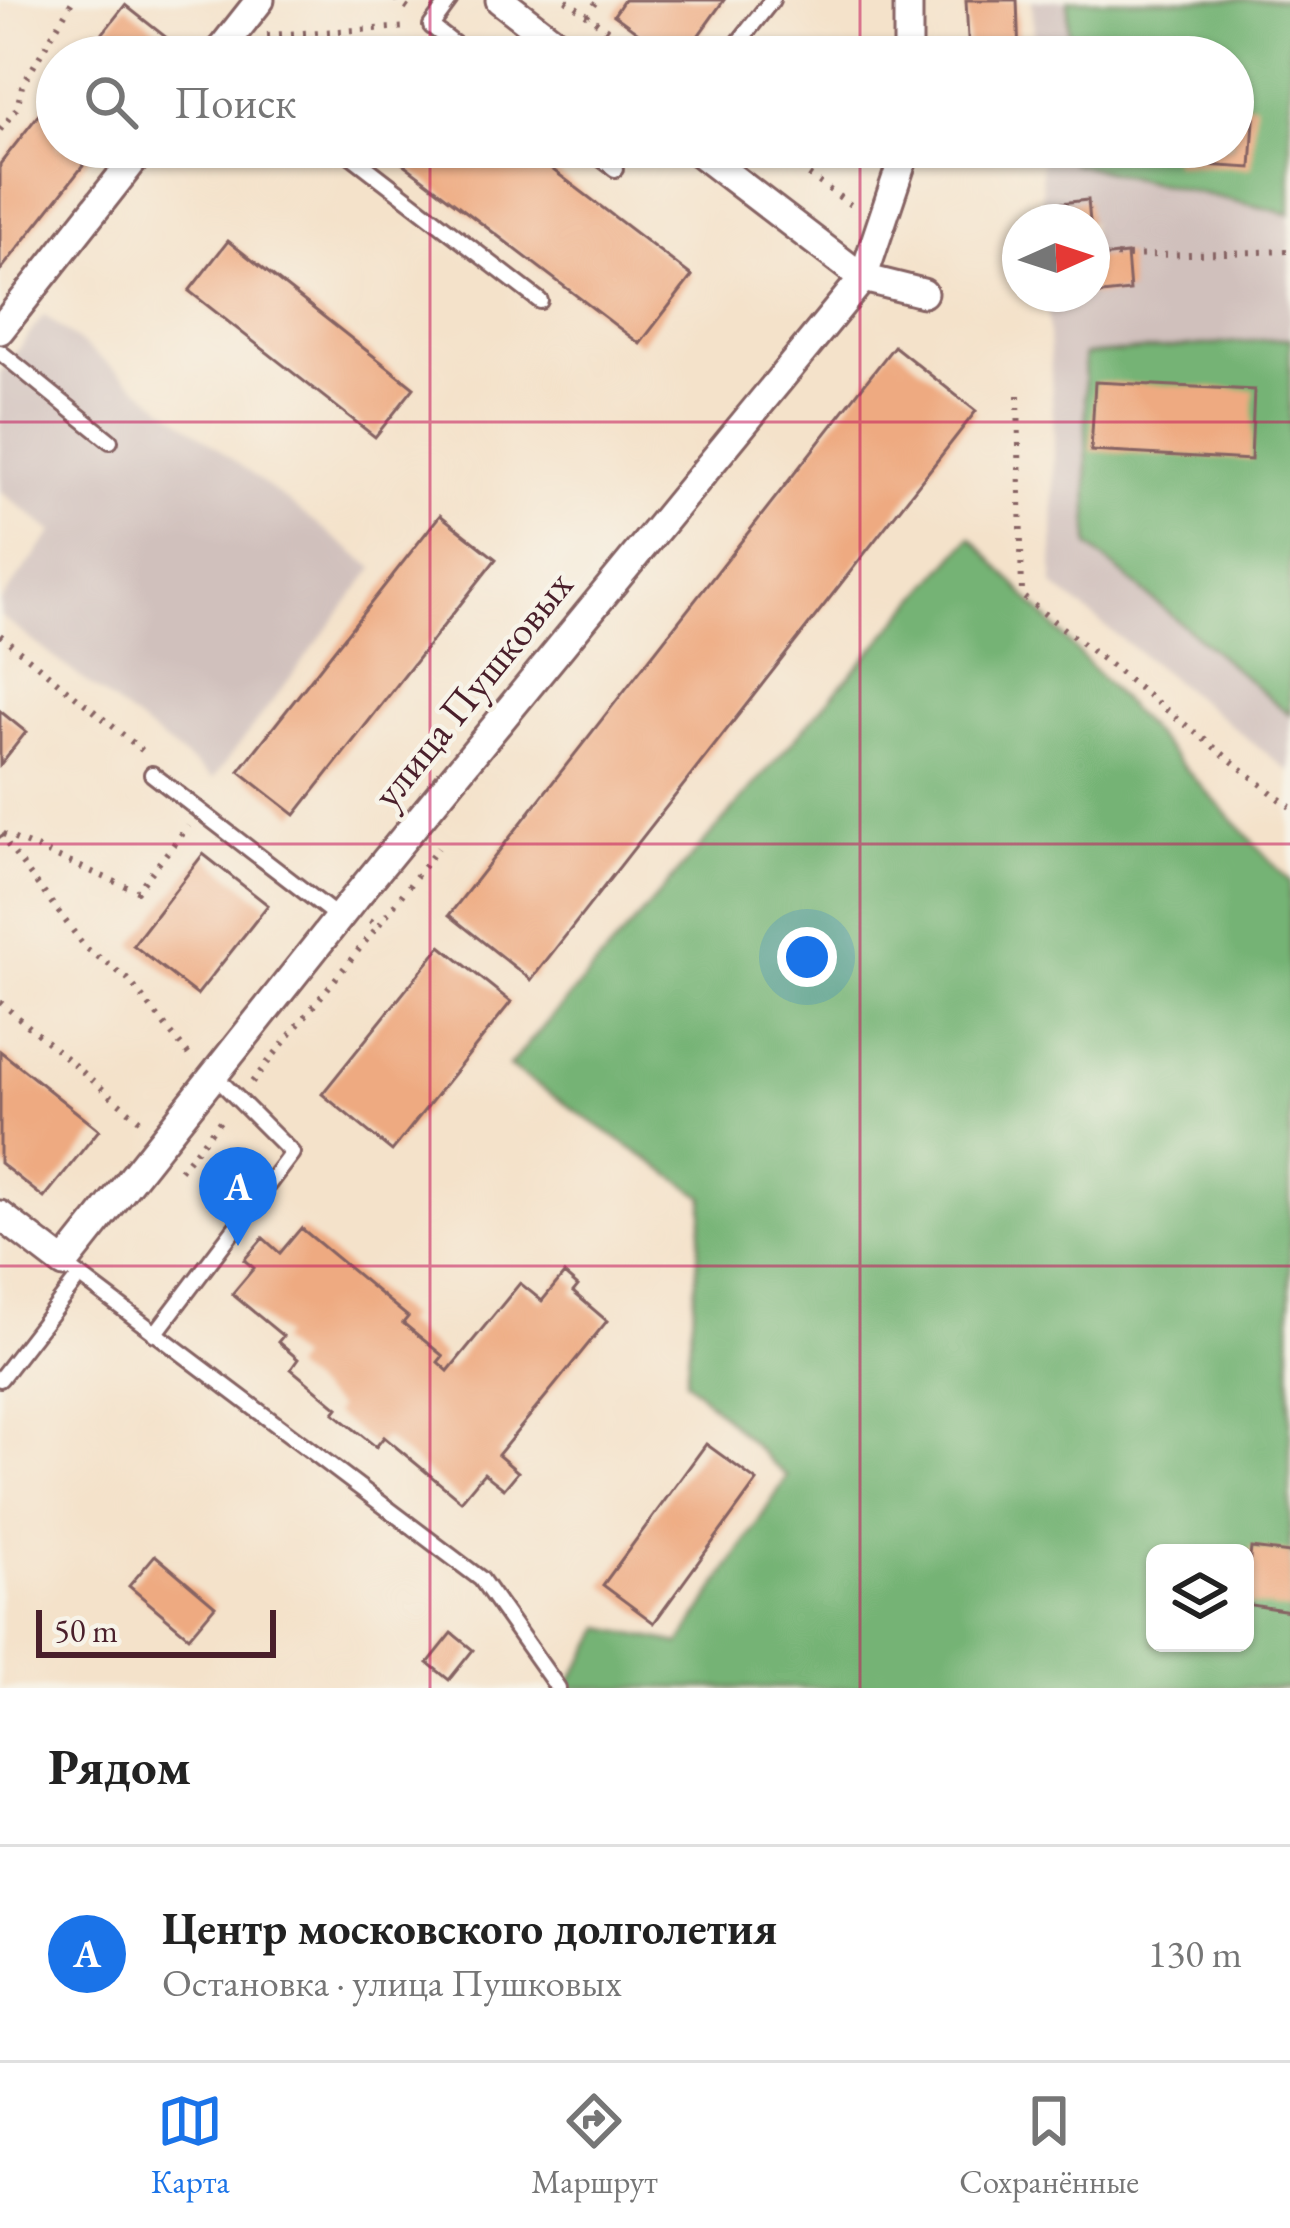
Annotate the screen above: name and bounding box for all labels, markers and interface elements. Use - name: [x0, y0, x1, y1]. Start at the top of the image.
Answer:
- search box: [36, 36, 1254, 168]
- icon: search: [78, 69, 144, 135]
- text: Поиск: [174, 73, 296, 131]
- north arrow: [1002, 204, 1110, 312]
- street label: улица Пушковых: [359, 559, 585, 819]
- your location: [777, 927, 837, 987]
- pin: A: [199, 1147, 277, 1246]
- map controls: [1146, 1544, 1254, 1652]
- button: layers: [1146, 1544, 1254, 1652]
- scale bar: [36, 1604, 276, 1657]
- text: 50 m: [54, 1609, 118, 1652]
- text: Рядом: [48, 1733, 191, 1799]
- text: Центр московского долголетия: [162, 1899, 777, 1957]
- text: A: [73, 1928, 101, 1979]
- text: 130 m: [1148, 1928, 1242, 1979]
- text: Остановка · улица Пушковых: [162, 1957, 622, 2008]
- tab: Карта: [151, 2088, 230, 2203]
- tab: Маршрут: [531, 2088, 658, 2203]
- tab: Сохранённые: [959, 2088, 1139, 2203]

